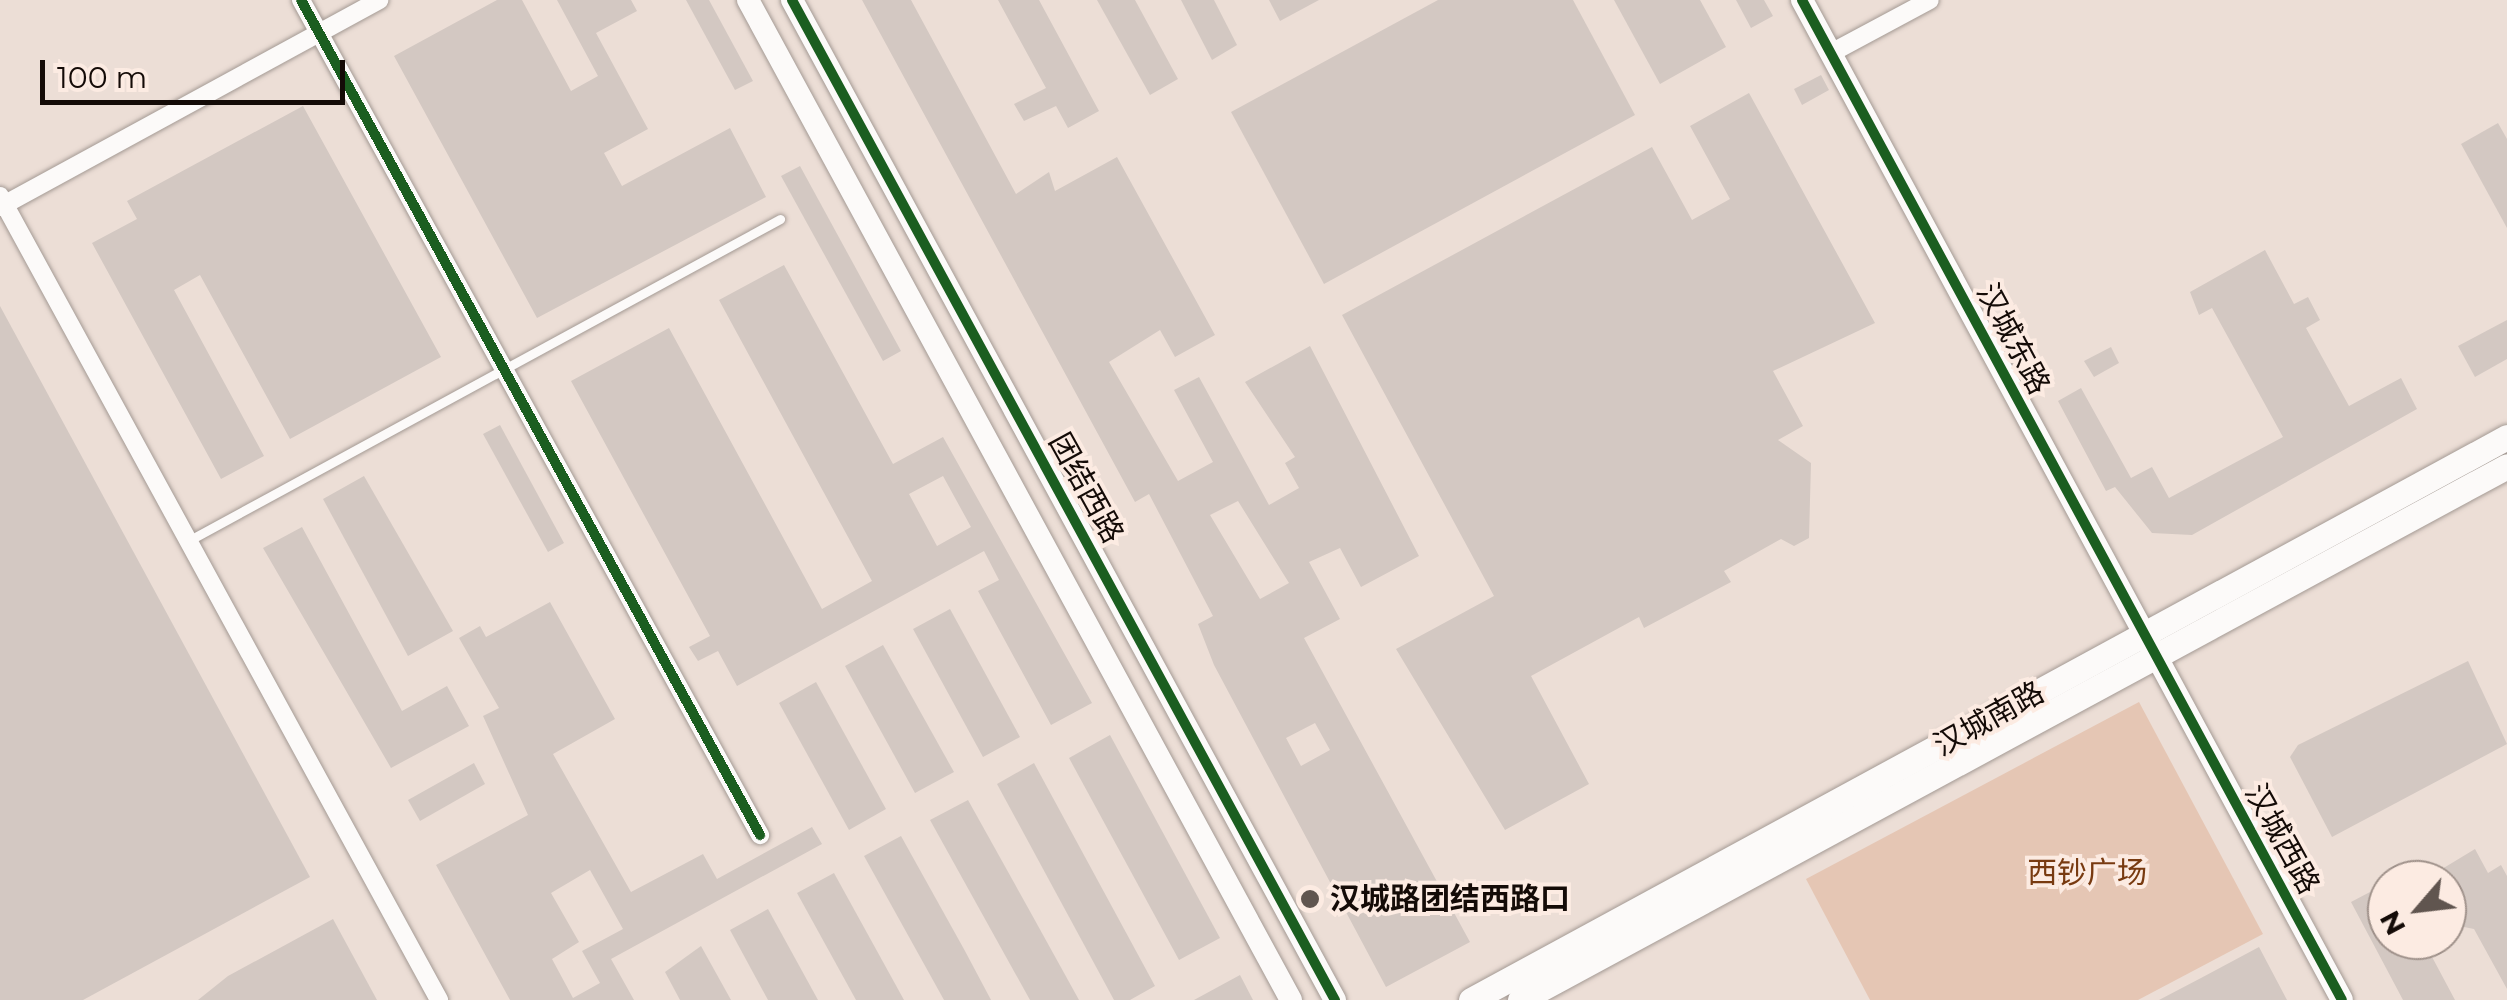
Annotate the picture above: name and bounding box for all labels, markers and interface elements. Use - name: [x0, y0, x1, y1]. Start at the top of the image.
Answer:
- scale bar: [45, 40, 350, 102]
- text: 100 m: [57, 59, 147, 96]
- street label: 汉城东路: [1969, 278, 2057, 400]
- street label: 团结西路: [1041, 427, 1131, 549]
- street label: 汉城南路: [1928, 674, 2050, 764]
- street label: 汉城西路: [2237, 778, 2327, 900]
- park label: 西钞广场: [2027, 855, 2147, 891]
- north arrow: [2367, 860, 2467, 960]
- place label: 汉城路团结西路口: [1330, 881, 1570, 917]
- marker: 汉城路团结西路口: [1299, 888, 1321, 910]
- text: N: [2372, 905, 2413, 941]

